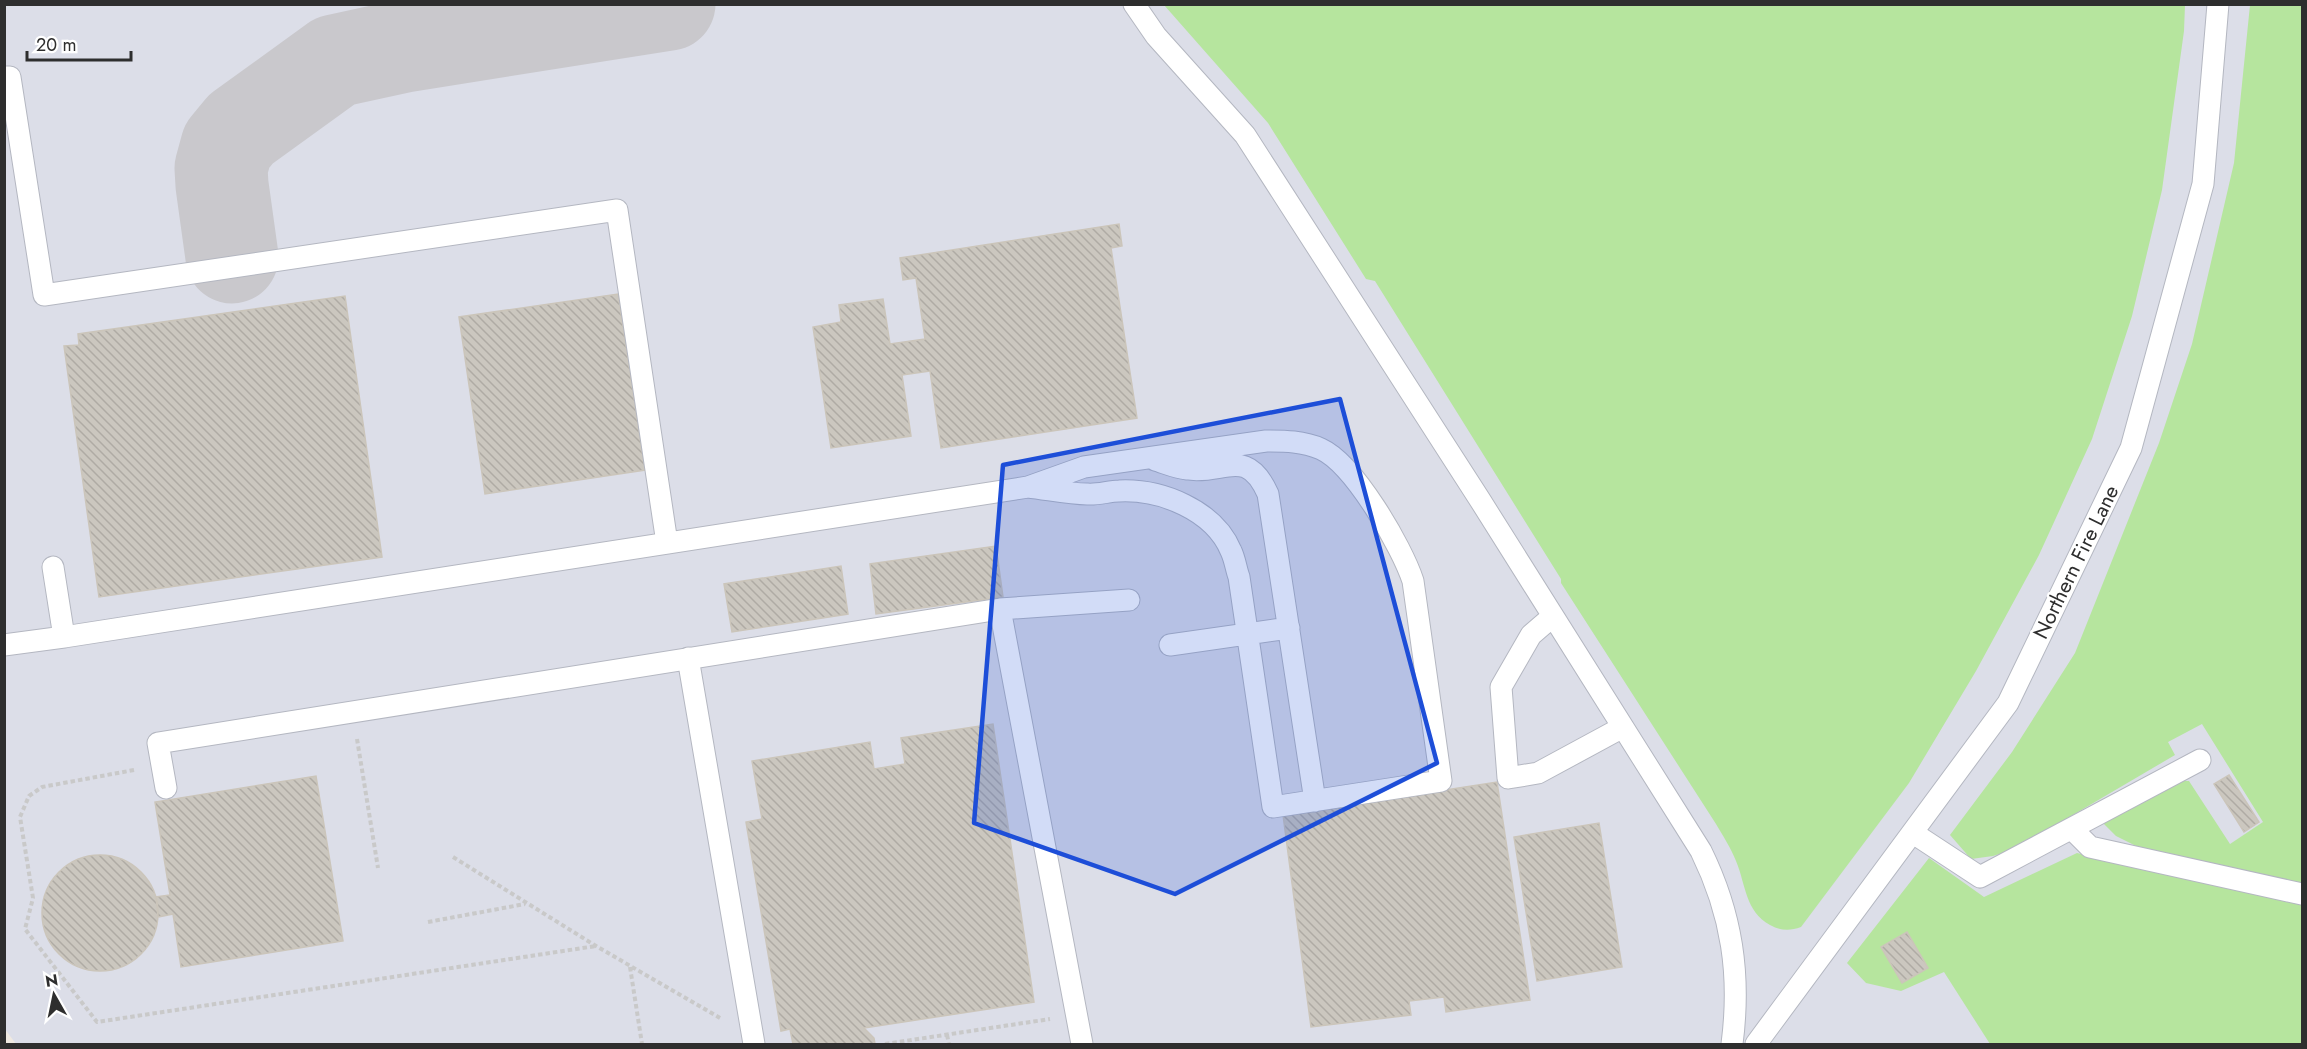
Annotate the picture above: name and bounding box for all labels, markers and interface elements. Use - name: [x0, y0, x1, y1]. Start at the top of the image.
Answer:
- scale bar: [27, 24, 130, 62]
- text: 20 m: [36, 32, 76, 58]
- street label: Northern Fire Lane: [2026, 480, 2126, 644]
- north arrow: [24, 965, 84, 1025]
- text: N: [44, 968, 60, 993]

